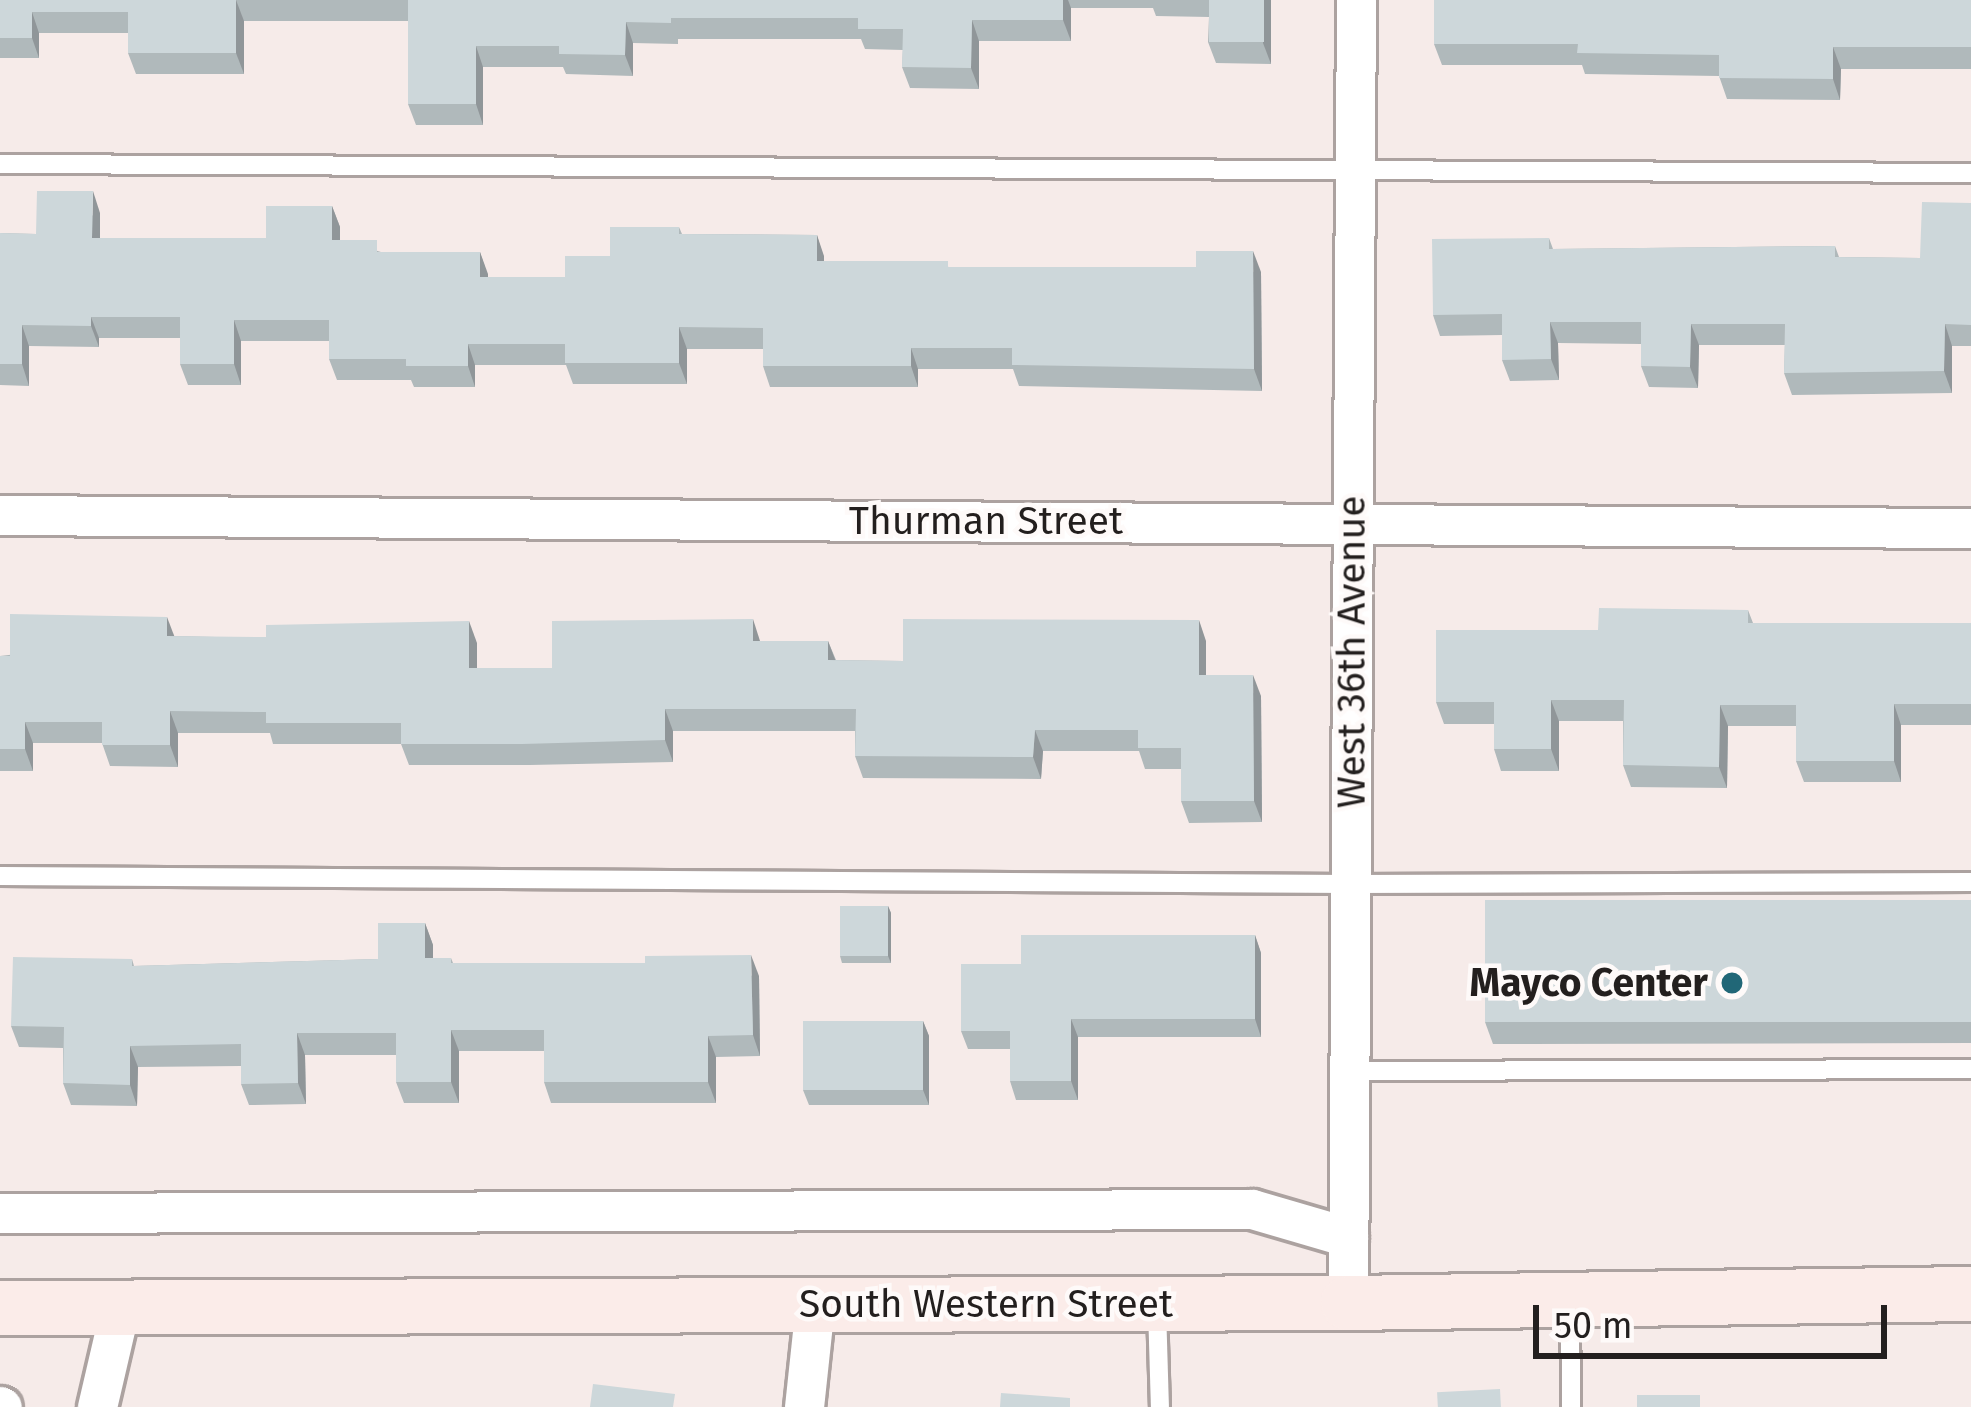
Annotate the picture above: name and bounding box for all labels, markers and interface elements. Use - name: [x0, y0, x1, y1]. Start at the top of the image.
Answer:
- street label: West 36th Avenue: [1329, 496, 1375, 808]
- street label: Thurman Street: [849, 498, 1123, 544]
- place label: Mayco Center: [1470, 960, 1708, 1006]
- marker: Mayco Center: [1719, 970, 1745, 996]
- street label: South Western Street: [799, 1281, 1173, 1327]
- scale bar: [1539, 1281, 1893, 1355]
- text: 50 m: [1554, 1304, 1633, 1348]

